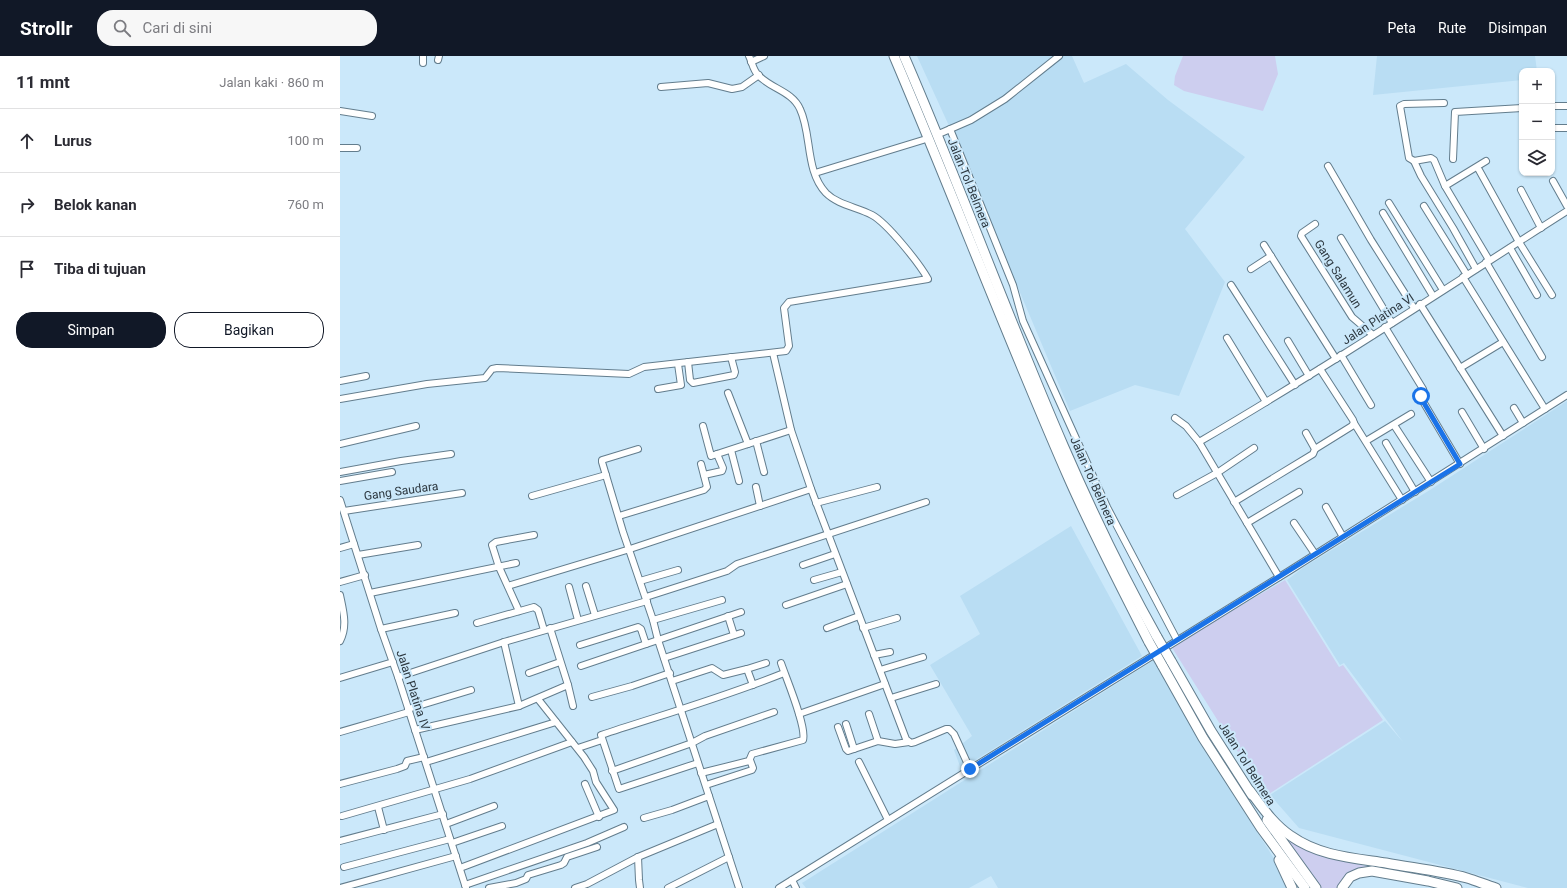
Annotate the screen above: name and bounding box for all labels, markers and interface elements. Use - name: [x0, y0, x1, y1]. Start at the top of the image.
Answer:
- search box: [97, 10, 377, 46]
- text: Strollr: [20, 17, 73, 40]
- icon: search: [111, 17, 133, 39]
- text: Cari di sini: [143, 19, 212, 37]
- text: Peta: [1388, 20, 1416, 36]
- text: Rute: [1438, 20, 1466, 36]
- text: Disimpan: [1488, 20, 1547, 36]
- map controls: [1519, 68, 1555, 176]
- button: +: [1519, 68, 1555, 104]
- text: 11 mnt: [16, 72, 70, 92]
- text: Jalan kaki · 860 m: [219, 75, 324, 90]
- button: −: [1519, 104, 1555, 140]
- icon: ahead: [16, 130, 38, 152]
- text: Lurus: [54, 132, 92, 150]
- text: 100 m: [287, 133, 324, 148]
- street label: Jalan Tol Belmera: [945, 136, 993, 230]
- button: layers: [1519, 140, 1555, 176]
- icon: right: [16, 194, 38, 216]
- text: Belok kanan: [54, 196, 137, 214]
- text: 760 m: [287, 197, 324, 212]
- street label: Gang Salamun: [1311, 237, 1365, 311]
- icon: arrive: [16, 258, 38, 280]
- text: Tiba di tujuan: [54, 260, 146, 278]
- street label: Jalan Platina VI: [1339, 291, 1417, 347]
- button: Simpan: [16, 312, 166, 348]
- button: Bagikan: [174, 312, 324, 348]
- route start: [1412, 387, 1430, 405]
- street label: Jalan Tol Belmera: [1067, 435, 1119, 527]
- street label: Gang Saudara: [363, 479, 439, 503]
- street label: Jalan Platina IV: [394, 648, 433, 732]
- street label: Jalan Tol Belmera: [1216, 720, 1278, 808]
- route end: [961, 760, 979, 778]

